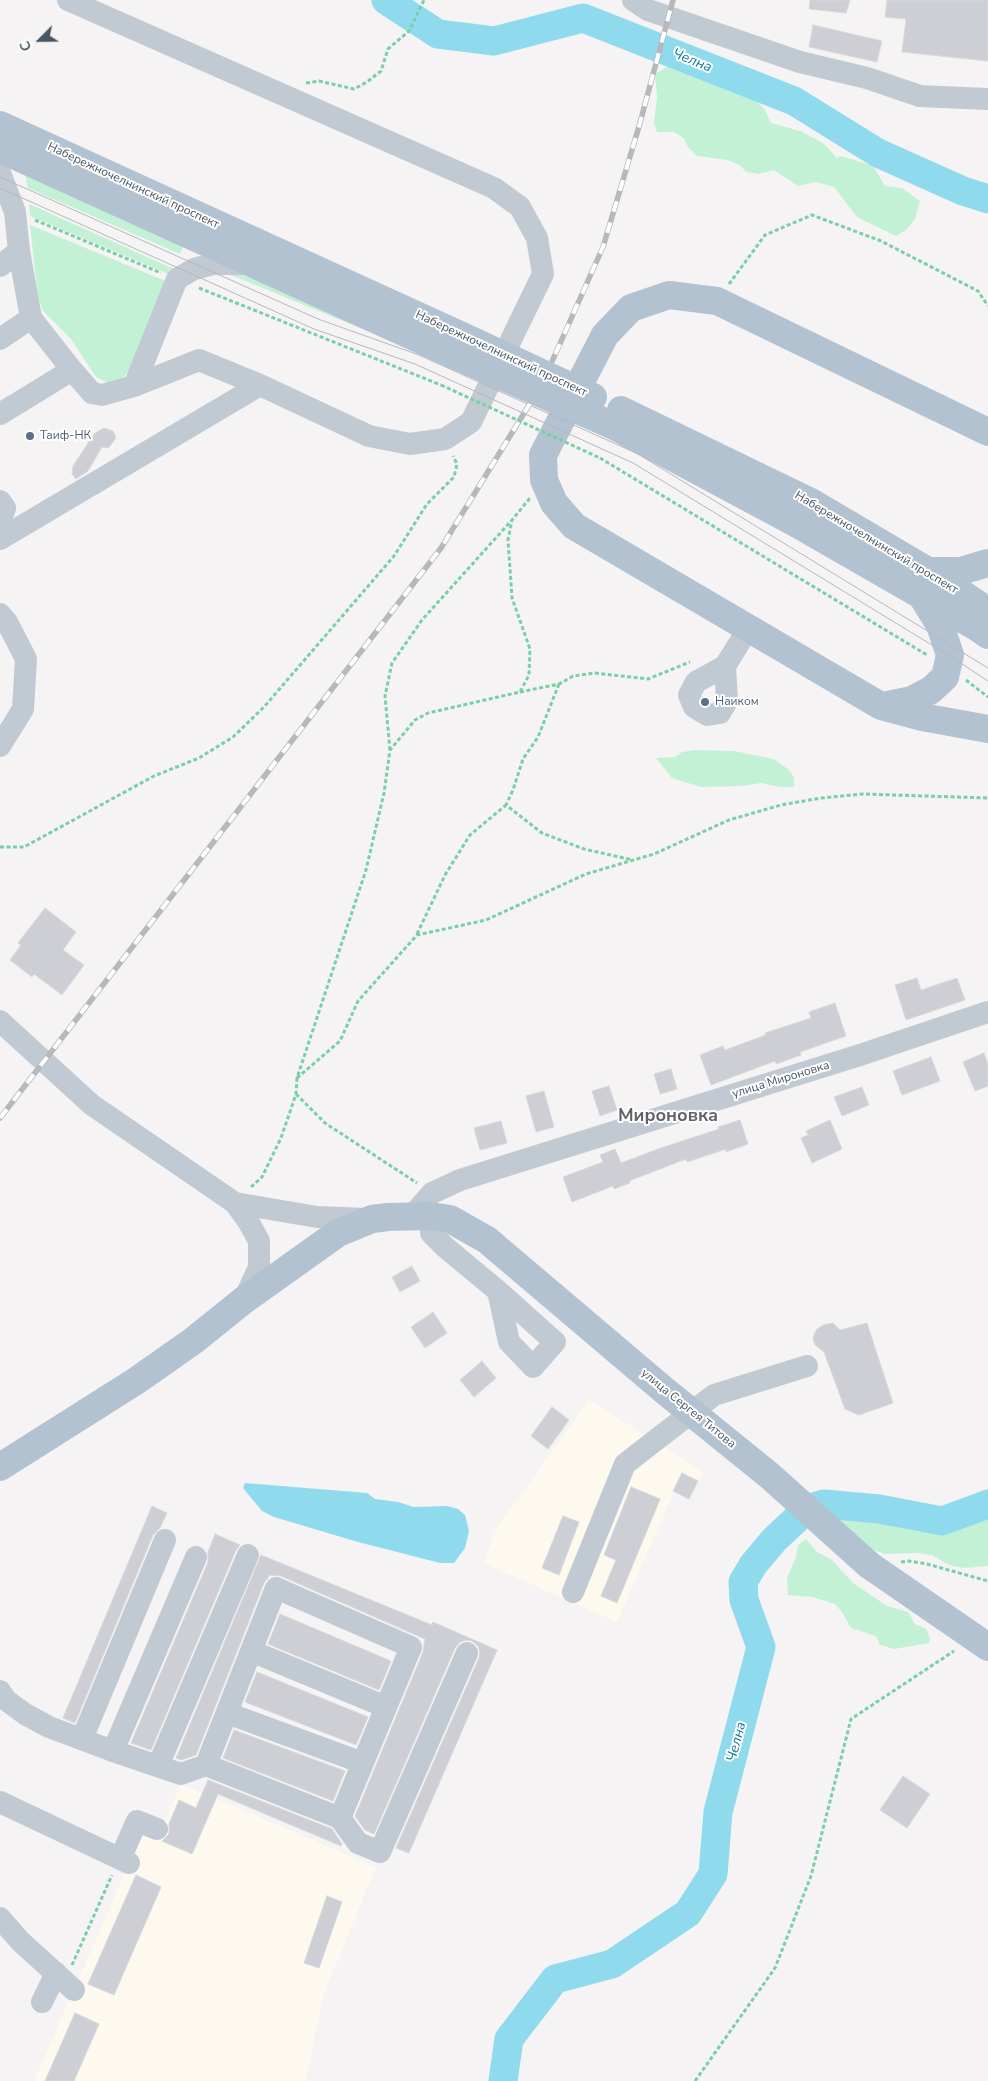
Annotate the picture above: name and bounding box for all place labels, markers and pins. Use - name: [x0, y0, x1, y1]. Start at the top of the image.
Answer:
- place label: Таиф-НК: [40, 429, 91, 443]
- marker: Таиф-НК: [24, 430, 36, 442]
- place label: Наиком: [715, 695, 759, 709]
- marker: Наиком: [699, 696, 711, 708]

